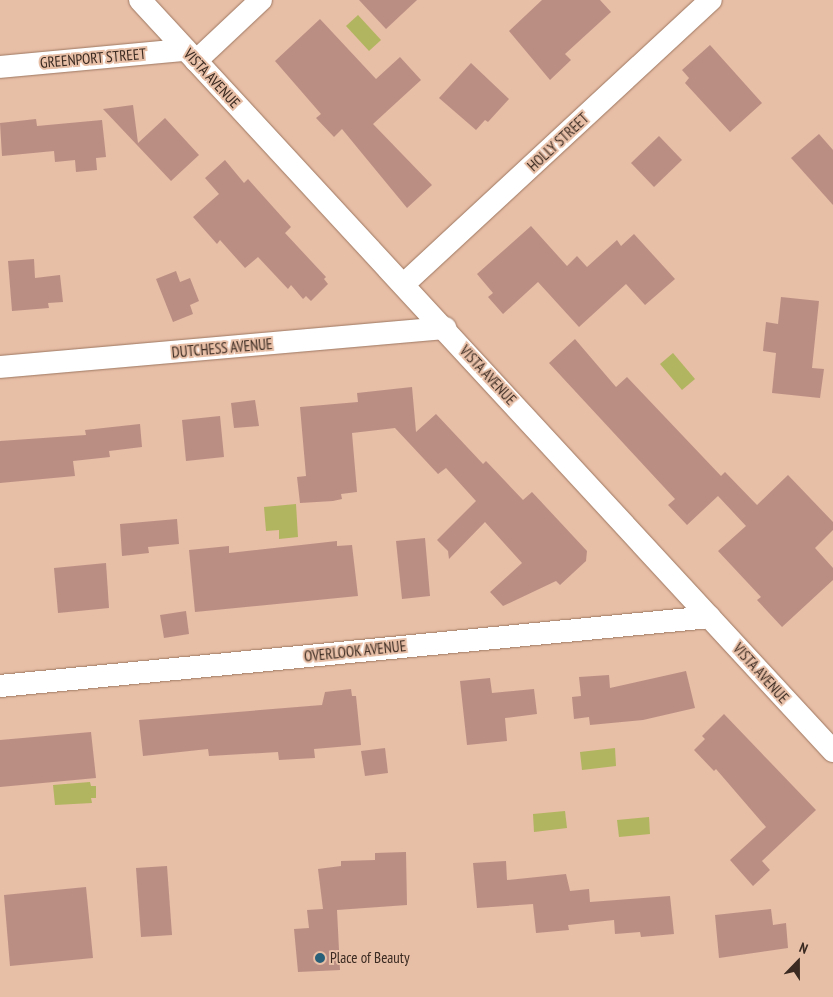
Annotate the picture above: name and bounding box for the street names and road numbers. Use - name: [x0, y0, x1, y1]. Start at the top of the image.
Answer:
- street label: GREENPORT STREET: [39, 44, 147, 72]
- street label: VISTA AVENUE: [180, 44, 244, 112]
- street label: HOLLY STREET: [524, 109, 592, 175]
- street label: DUTCHESS AVENUE: [171, 335, 273, 361]
- street label: VISTA AVENUE: [456, 341, 520, 409]
- street label: OVERLOOK AVENUE: [303, 637, 407, 665]
- street label: VISTA AVENUE: [729, 639, 793, 707]

